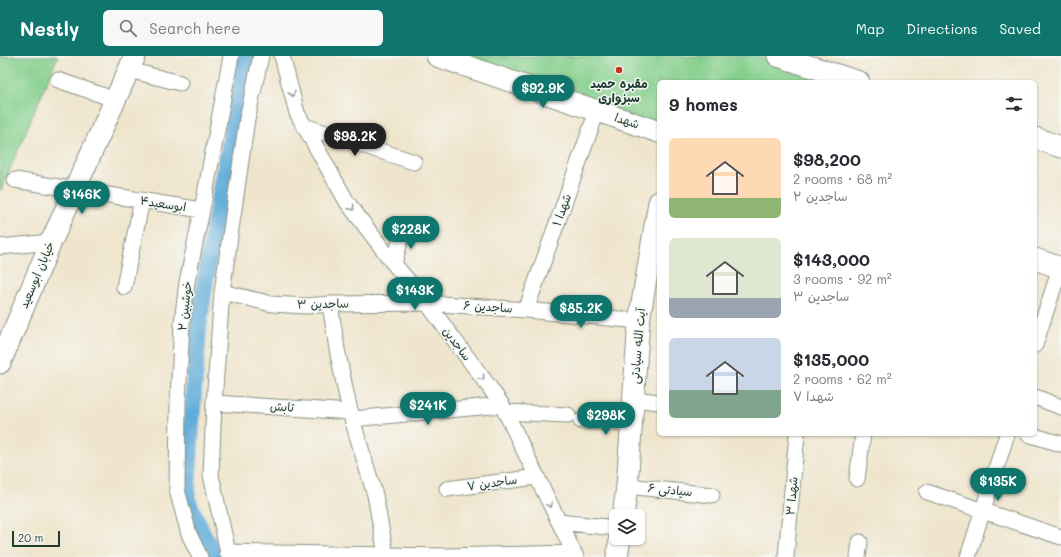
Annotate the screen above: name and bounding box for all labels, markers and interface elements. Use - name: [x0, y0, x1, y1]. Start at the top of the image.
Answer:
- search box: [103, 10, 383, 46]
- text: Nestly: [20, 16, 79, 41]
- icon: search: [117, 17, 139, 39]
- text: Search here: [149, 18, 240, 38]
- text: Map: [856, 19, 884, 38]
- text: Directions: [906, 19, 977, 38]
- text: Saved: [999, 19, 1041, 38]
- marker: مقبره حمید سبزواری: [614, 65, 624, 75]
- pin: $92.9K: [510, 75, 576, 109]
- place label: مقبره حمید سبزواری: [590, 75, 648, 106]
- text: $92.9K: [521, 79, 565, 96]
- one-way arrow: [287, 90, 296, 97]
- text: 9 homes: [669, 93, 738, 115]
- icon: filters: [1003, 93, 1025, 115]
- street label: شهدا: [613, 108, 642, 132]
- pin: $98.2K: [322, 123, 388, 157]
- text: $98.2K: [333, 127, 377, 144]
- text: $98,200: [793, 148, 861, 170]
- icon: home: [701, 154, 749, 202]
- text: 2 rooms · 68 m²: [793, 170, 892, 187]
- pin: $146K: [54, 181, 110, 215]
- text: $146K: [63, 185, 101, 202]
- text: ساجدین ۲: [793, 187, 847, 204]
- street label: ابوسعید۴: [139, 191, 187, 216]
- street label: شهدا ۱: [548, 191, 574, 228]
- one-way arrow: [347, 204, 354, 211]
- pin: $228K: [383, 216, 439, 250]
- text: $228K: [391, 220, 431, 237]
- street label: خیابان ابوسعید: [15, 239, 58, 311]
- text: $143,000: [793, 248, 870, 270]
- icon: home: [701, 254, 749, 302]
- text: 3 rooms · 92 m²: [793, 270, 892, 287]
- pin: $143K: [387, 277, 443, 311]
- street label: خوشبین ۲: [173, 280, 196, 332]
- text: $143K: [396, 281, 434, 298]
- text: ساجدین ۳: [793, 287, 849, 304]
- street label: ساجدین ۳: [297, 295, 349, 312]
- pin: $85.2K: [548, 295, 614, 329]
- street label: ساجدین ۶: [463, 296, 513, 317]
- text: $85.2K: [559, 299, 603, 316]
- street label: آیت الله سیادتی: [626, 306, 649, 385]
- street label: ساجدین: [439, 323, 476, 364]
- text: $135,000: [793, 348, 869, 370]
- icon: home: [701, 354, 749, 402]
- text: 2 rooms · 62 m²: [793, 370, 892, 387]
- one-way arrow: [478, 374, 485, 381]
- text: شهدا ۷: [793, 387, 834, 404]
- pin: $241K: [400, 392, 456, 426]
- text: $241K: [409, 396, 447, 413]
- street label: تابش: [269, 397, 295, 416]
- pin: $298K: [578, 402, 634, 436]
- text: $298K: [586, 406, 626, 423]
- pin: $135K: [970, 468, 1026, 502]
- street label: ساجدین ۷: [466, 471, 518, 494]
- text: $135K: [979, 472, 1017, 489]
- street label: شهدا ۳: [781, 476, 801, 516]
- street label: سیادتی ۶: [647, 479, 693, 500]
- one-way arrow: [545, 500, 553, 508]
- map controls: [609, 509, 645, 545]
- button: layers: [609, 509, 645, 545]
- scale bar: [12, 529, 60, 548]
- text: 20 m: [18, 530, 43, 545]

